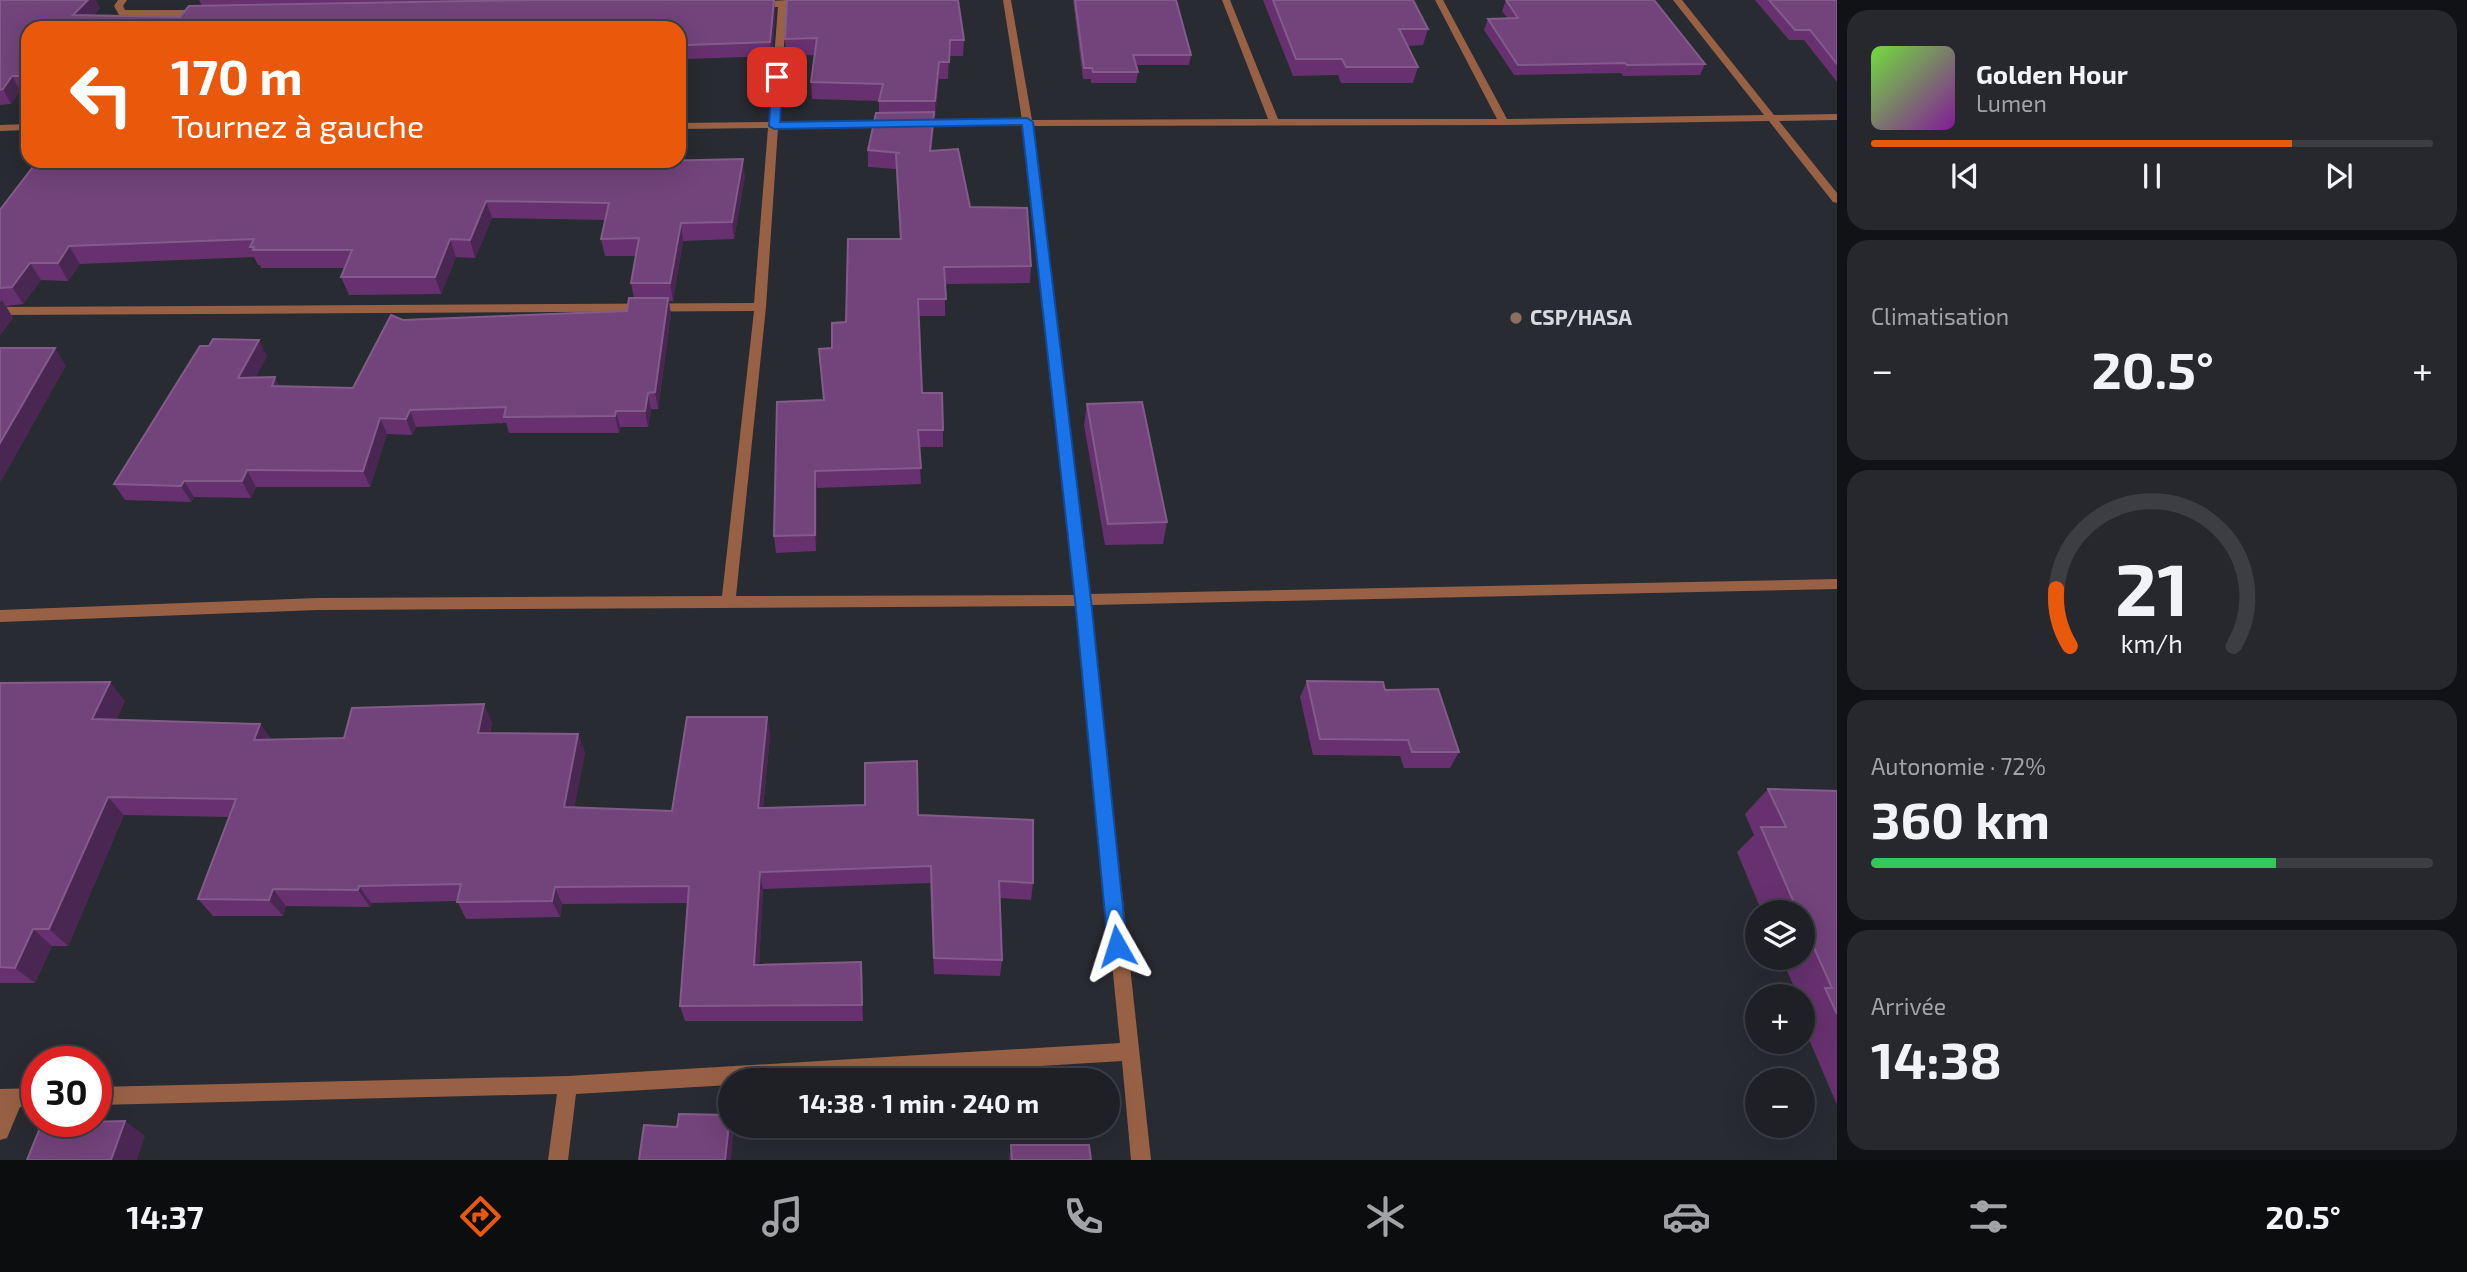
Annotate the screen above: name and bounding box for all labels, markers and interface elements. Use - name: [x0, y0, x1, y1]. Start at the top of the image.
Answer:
- text: 170 m: [171, 46, 303, 105]
- pin: [747, 47, 807, 107]
- icon: left: [56, 49, 147, 140]
- icon: arrive: [758, 58, 796, 96]
- text: Golden Hour: [1976, 58, 2128, 89]
- text: Lumen: [1976, 89, 2047, 117]
- text: Tournez à gauche: [171, 106, 424, 144]
- icon: previous: [1946, 157, 1984, 195]
- icon: pause: [2133, 157, 2171, 195]
- icon: next: [2320, 157, 2358, 195]
- text: Climatisation: [1871, 302, 2009, 330]
- place label: CSP/HASA: [1530, 304, 1632, 329]
- marker: CSP/HASA: [1508, 310, 1524, 326]
- text: 20.5°: [2091, 337, 2214, 399]
- text: −: [1871, 346, 1893, 392]
- text: +: [2412, 346, 2433, 392]
- text: 21: [2115, 543, 2189, 631]
- text: km/h: [2121, 628, 2183, 658]
- text: Autonomie · 72%: [1871, 752, 2046, 780]
- text: 360 km: [1871, 787, 2050, 849]
- map controls: [1745, 900, 1815, 1138]
- button: layers: [1745, 900, 1815, 970]
- position arrow: [1080, 909, 1154, 983]
- button: +: [1745, 984, 1815, 1054]
- text: Arrivée: [1871, 992, 1946, 1020]
- text: 14:38: [1871, 1027, 2002, 1089]
- speed limit sign: 30: [21, 1046, 112, 1137]
- button: −: [1745, 1068, 1815, 1138]
- text: 14:38 · 1 min · 240 m: [799, 1087, 1039, 1118]
- icon: directions: [456, 1192, 505, 1241]
- icon: music: [758, 1192, 807, 1241]
- icon: phone: [1059, 1192, 1108, 1241]
- icon: climate: [1361, 1192, 1410, 1241]
- icon: car: [1662, 1192, 1711, 1241]
- icon: filters: [1964, 1192, 2013, 1241]
- text: 14:37: [126, 1197, 204, 1235]
- text: 20.5°: [2265, 1197, 2341, 1235]

